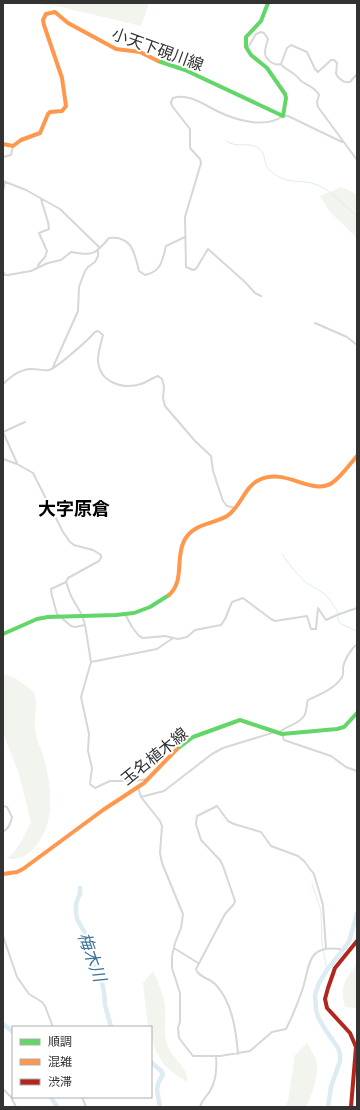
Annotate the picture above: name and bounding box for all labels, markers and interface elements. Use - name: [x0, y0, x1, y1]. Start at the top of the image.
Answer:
- street label: 小天下硯川線: [110, 25, 206, 74]
- district label: 大字原倉: [38, 500, 110, 519]
- street label: 玉名植木線: [118, 725, 191, 788]
- water label: 梅木川: [75, 930, 110, 986]
- legend: [12, 1026, 152, 1098]
- text: 順調: [48, 1036, 72, 1048]
- text: 混雑: [48, 1055, 72, 1068]
- text: 渋滞: [48, 1076, 72, 1088]

